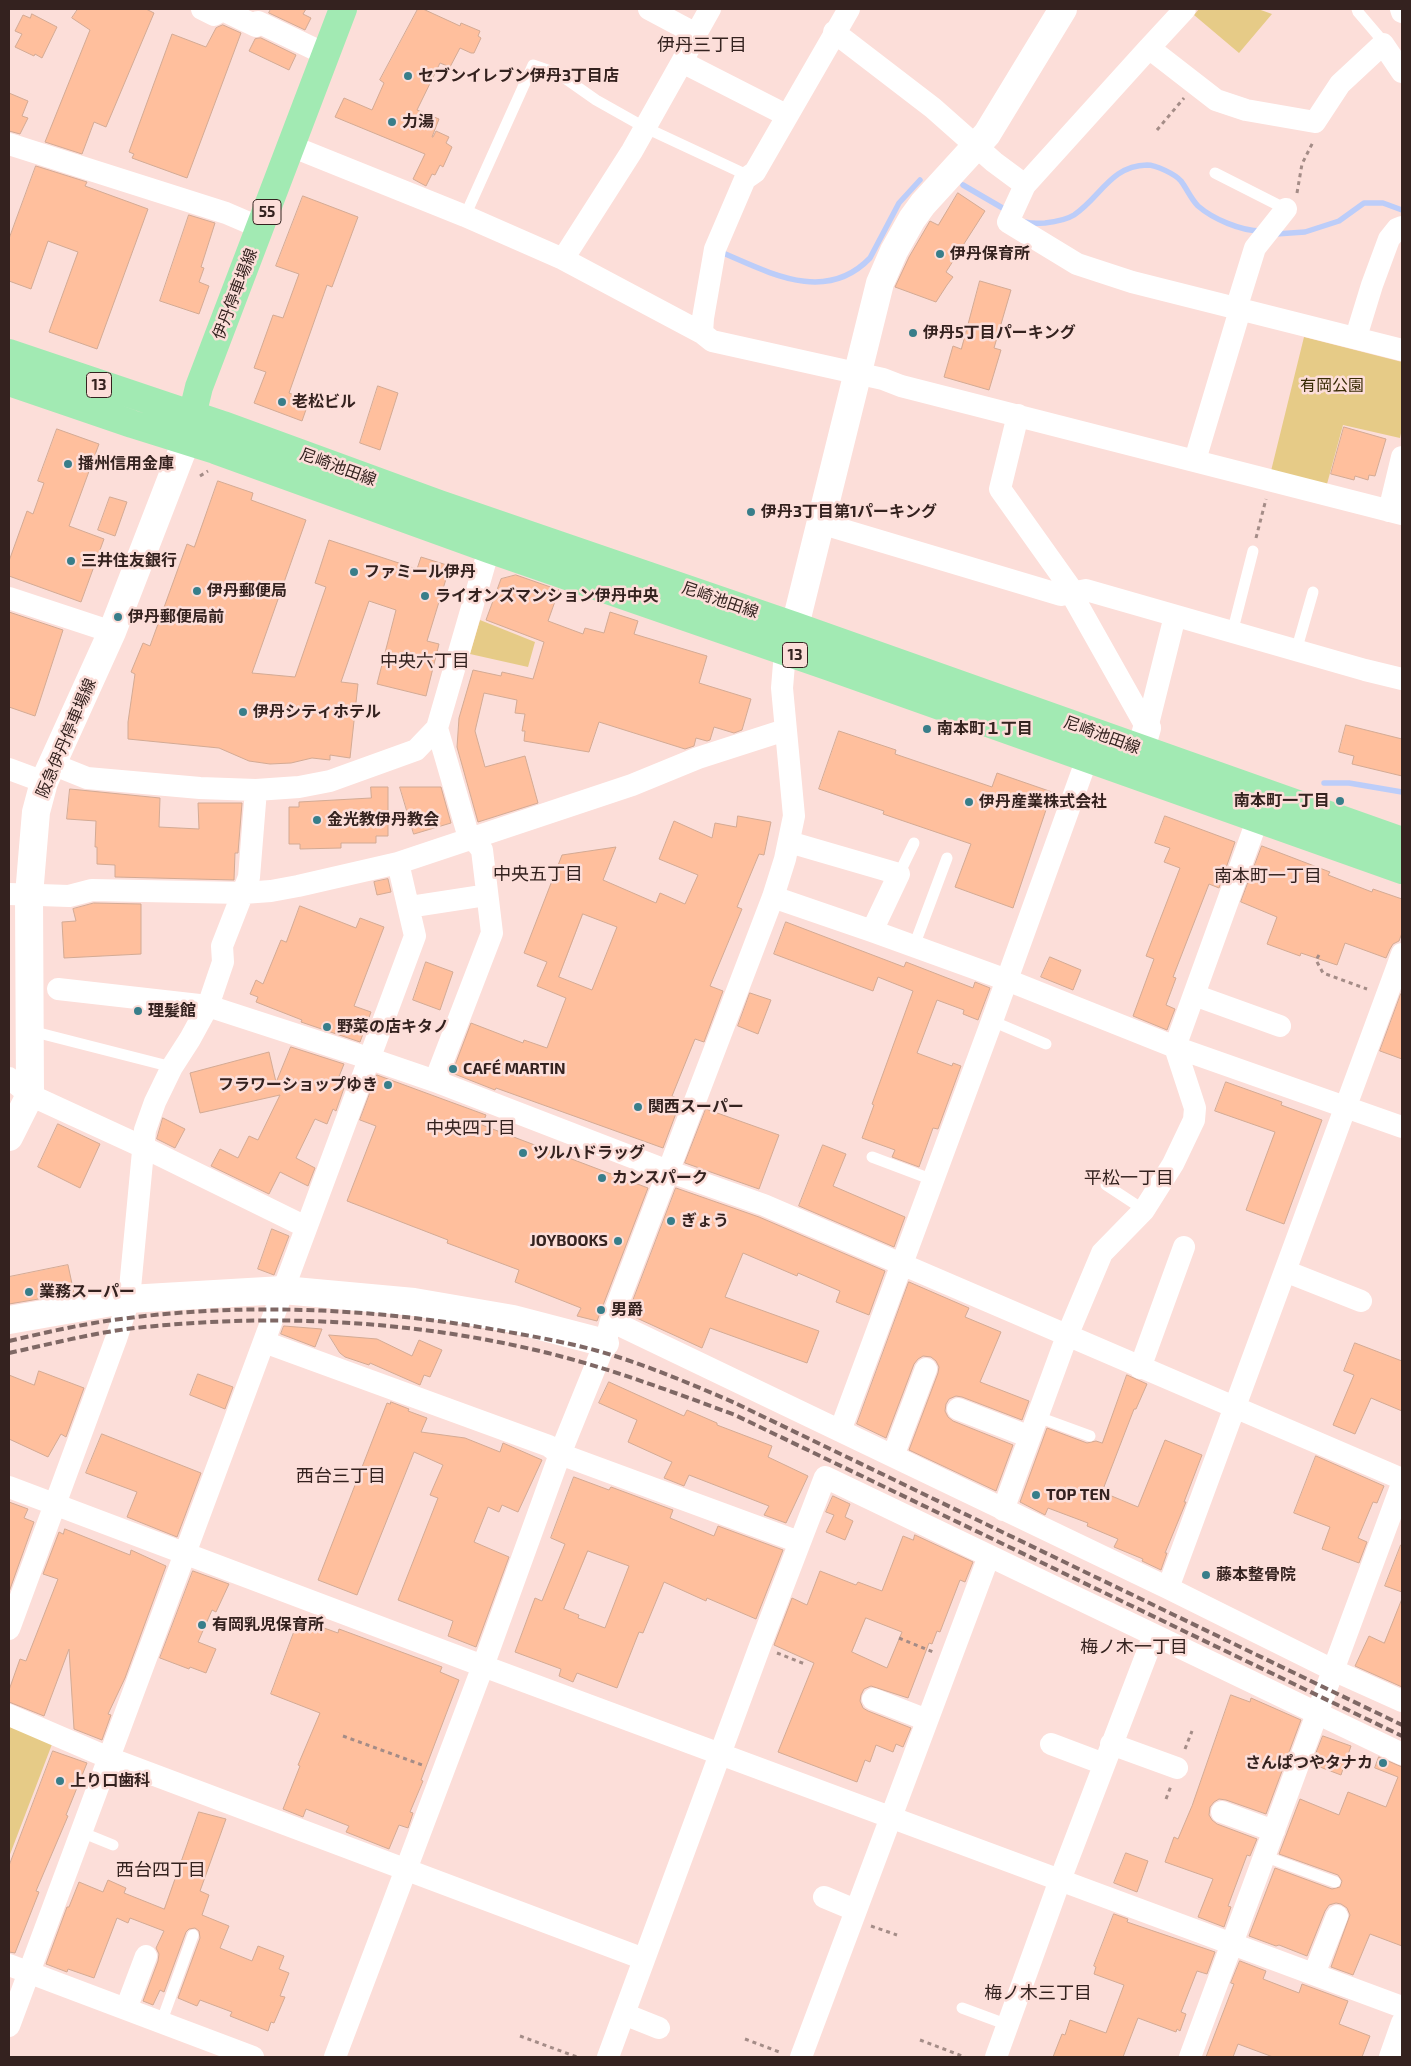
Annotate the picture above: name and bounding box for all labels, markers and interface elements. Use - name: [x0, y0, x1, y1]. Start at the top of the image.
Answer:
- district label: 伊丹三丁目: [657, 34, 747, 56]
- place label: セブンイレブン伊丹3丁目店: [418, 66, 619, 86]
- marker: セブンイレブン伊丹3丁目店: [402, 70, 414, 82]
- place label: 力湯: [402, 112, 434, 132]
- marker: 力湯: [386, 116, 398, 128]
- road number: 55: [253, 200, 281, 224]
- place label: 伊丹保育所: [950, 244, 1030, 264]
- street label: 伊丹停車場線: [209, 246, 261, 342]
- marker: 伊丹保育所: [934, 248, 946, 260]
- place label: 伊丹5丁目パーキング: [923, 323, 1076, 343]
- marker: 伊丹5丁目パーキング: [907, 327, 919, 339]
- road number: 13: [86, 372, 112, 398]
- park label: 有岡公園: [1300, 376, 1364, 396]
- place label: 老松ビル: [292, 392, 356, 412]
- marker: 老松ビル: [276, 396, 288, 408]
- street label: 尼崎池田線: [297, 444, 379, 490]
- place label: 播州信用金庫: [78, 454, 174, 474]
- marker: 播州信用金庫: [62, 458, 74, 470]
- place label: 伊丹3丁目第1パーキング: [761, 502, 937, 522]
- marker: 伊丹3丁目第1パーキング: [745, 506, 757, 518]
- place label: 三井住友銀行: [81, 551, 177, 571]
- marker: 三井住友銀行: [65, 555, 77, 567]
- place label: ファミール伊丹: [364, 562, 476, 582]
- marker: ファミール伊丹: [348, 566, 360, 578]
- street label: 尼崎池田線: [679, 578, 761, 622]
- place label: 伊丹郵便局: [207, 581, 287, 601]
- marker: 伊丹郵便局: [191, 585, 203, 597]
- place label: ライオンズマンション伊丹中央: [435, 586, 659, 606]
- marker: ライオンズマンション伊丹中央: [419, 590, 431, 602]
- place label: 伊丹郵便局前: [128, 607, 224, 627]
- marker: 伊丹郵便局前: [112, 611, 124, 623]
- road number: 13: [782, 642, 808, 668]
- district label: 中央六丁目: [380, 650, 470, 672]
- street label: 阪急伊丹停車場線: [32, 675, 100, 801]
- place label: 伊丹シティホテル: [253, 702, 381, 722]
- marker: 伊丹シティホテル: [237, 706, 249, 718]
- street label: 尼崎池田線: [1061, 712, 1143, 758]
- place label: 南本町１丁目: [937, 719, 1033, 739]
- marker: 南本町１丁目: [921, 723, 933, 735]
- place label: 南本町一丁目: [1234, 791, 1330, 811]
- place label: 伊丹産業株式会社: [979, 792, 1107, 812]
- marker: 南本町一丁目: [1334, 795, 1346, 807]
- marker: 伊丹産業株式会社: [963, 796, 975, 808]
- place label: 金光教伊丹教会: [327, 810, 439, 830]
- marker: 金光教伊丹教会: [311, 814, 323, 826]
- district label: 中央五丁目: [493, 863, 583, 885]
- district label: 南本町一丁目: [1214, 865, 1322, 887]
- place label: 理髪館: [148, 1001, 196, 1021]
- marker: 理髪館: [132, 1005, 144, 1017]
- place label: 野菜の店キタノ: [337, 1017, 449, 1037]
- marker: 野菜の店キタノ: [321, 1021, 333, 1033]
- place label: CAFÉ MARTIN: [463, 1059, 566, 1079]
- marker: CAFÉ MARTIN: [447, 1063, 459, 1075]
- place label: フラワーショップゆき: [218, 1075, 378, 1095]
- marker: フラワーショップゆき: [382, 1079, 394, 1091]
- place label: 関西スーパー: [648, 1097, 744, 1117]
- marker: 関西スーパー: [632, 1101, 644, 1113]
- district label: 中央四丁目: [426, 1117, 516, 1139]
- place label: ツルハドラッグ: [533, 1143, 645, 1163]
- marker: ツルハドラッグ: [517, 1147, 529, 1159]
- district label: 平松一丁目: [1084, 1167, 1174, 1189]
- place label: カンスパーク: [612, 1168, 708, 1188]
- marker: カンスパーク: [596, 1172, 608, 1184]
- place label: ぎょう: [681, 1211, 729, 1231]
- marker: ぎょう: [665, 1215, 677, 1227]
- place label: JOYBOOKS: [530, 1231, 608, 1251]
- marker: JOYBOOKS: [612, 1235, 624, 1247]
- place label: 業務スーパー: [39, 1282, 135, 1302]
- marker: 業務スーパー: [23, 1286, 35, 1298]
- place label: 男爵: [611, 1300, 643, 1320]
- marker: 男爵: [595, 1304, 607, 1316]
- district label: 西台三丁目: [296, 1465, 386, 1487]
- place label: TOP TEN: [1046, 1485, 1110, 1505]
- marker: TOP TEN: [1030, 1489, 1042, 1501]
- place label: 藤本整骨院: [1216, 1565, 1296, 1585]
- marker: 藤本整骨院: [1200, 1569, 1212, 1581]
- place label: 有岡乳児保育所: [212, 1615, 324, 1635]
- marker: 有岡乳児保育所: [196, 1619, 208, 1631]
- district label: 梅ノ木一丁目: [1080, 1636, 1188, 1658]
- place label: さんぱつやタナカ: [1245, 1753, 1373, 1773]
- marker: さんぱつやタナカ: [1377, 1757, 1389, 1769]
- place label: 上り口歯科: [70, 1771, 150, 1791]
- marker: 上り口歯科: [54, 1775, 66, 1787]
- district label: 西台四丁目: [116, 1859, 206, 1881]
- district label: 梅ノ木三丁目: [984, 1982, 1092, 2004]

